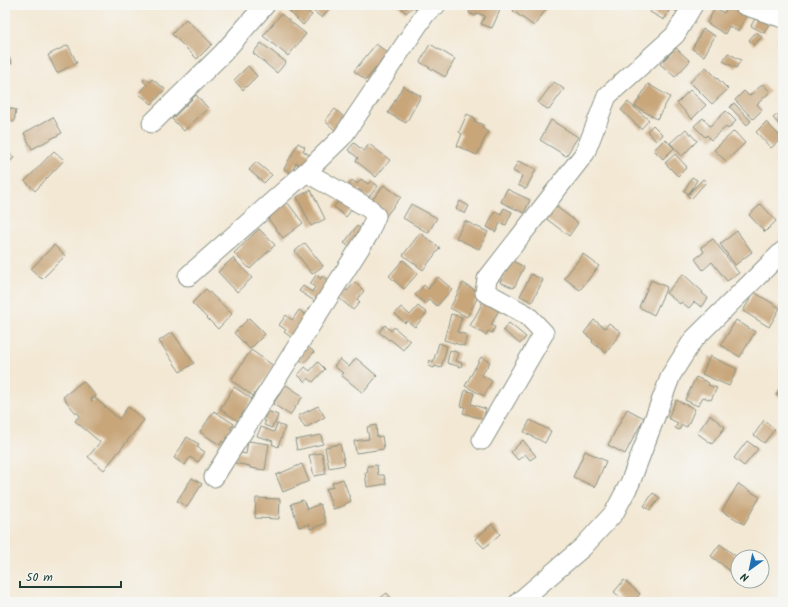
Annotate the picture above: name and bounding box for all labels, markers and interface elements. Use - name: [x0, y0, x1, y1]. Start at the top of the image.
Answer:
- north arrow: [730, 549, 770, 589]
- scale bar: [20, 563, 121, 589]
- text: N: [737, 567, 753, 586]
- text: 50 m: [26, 568, 53, 587]

